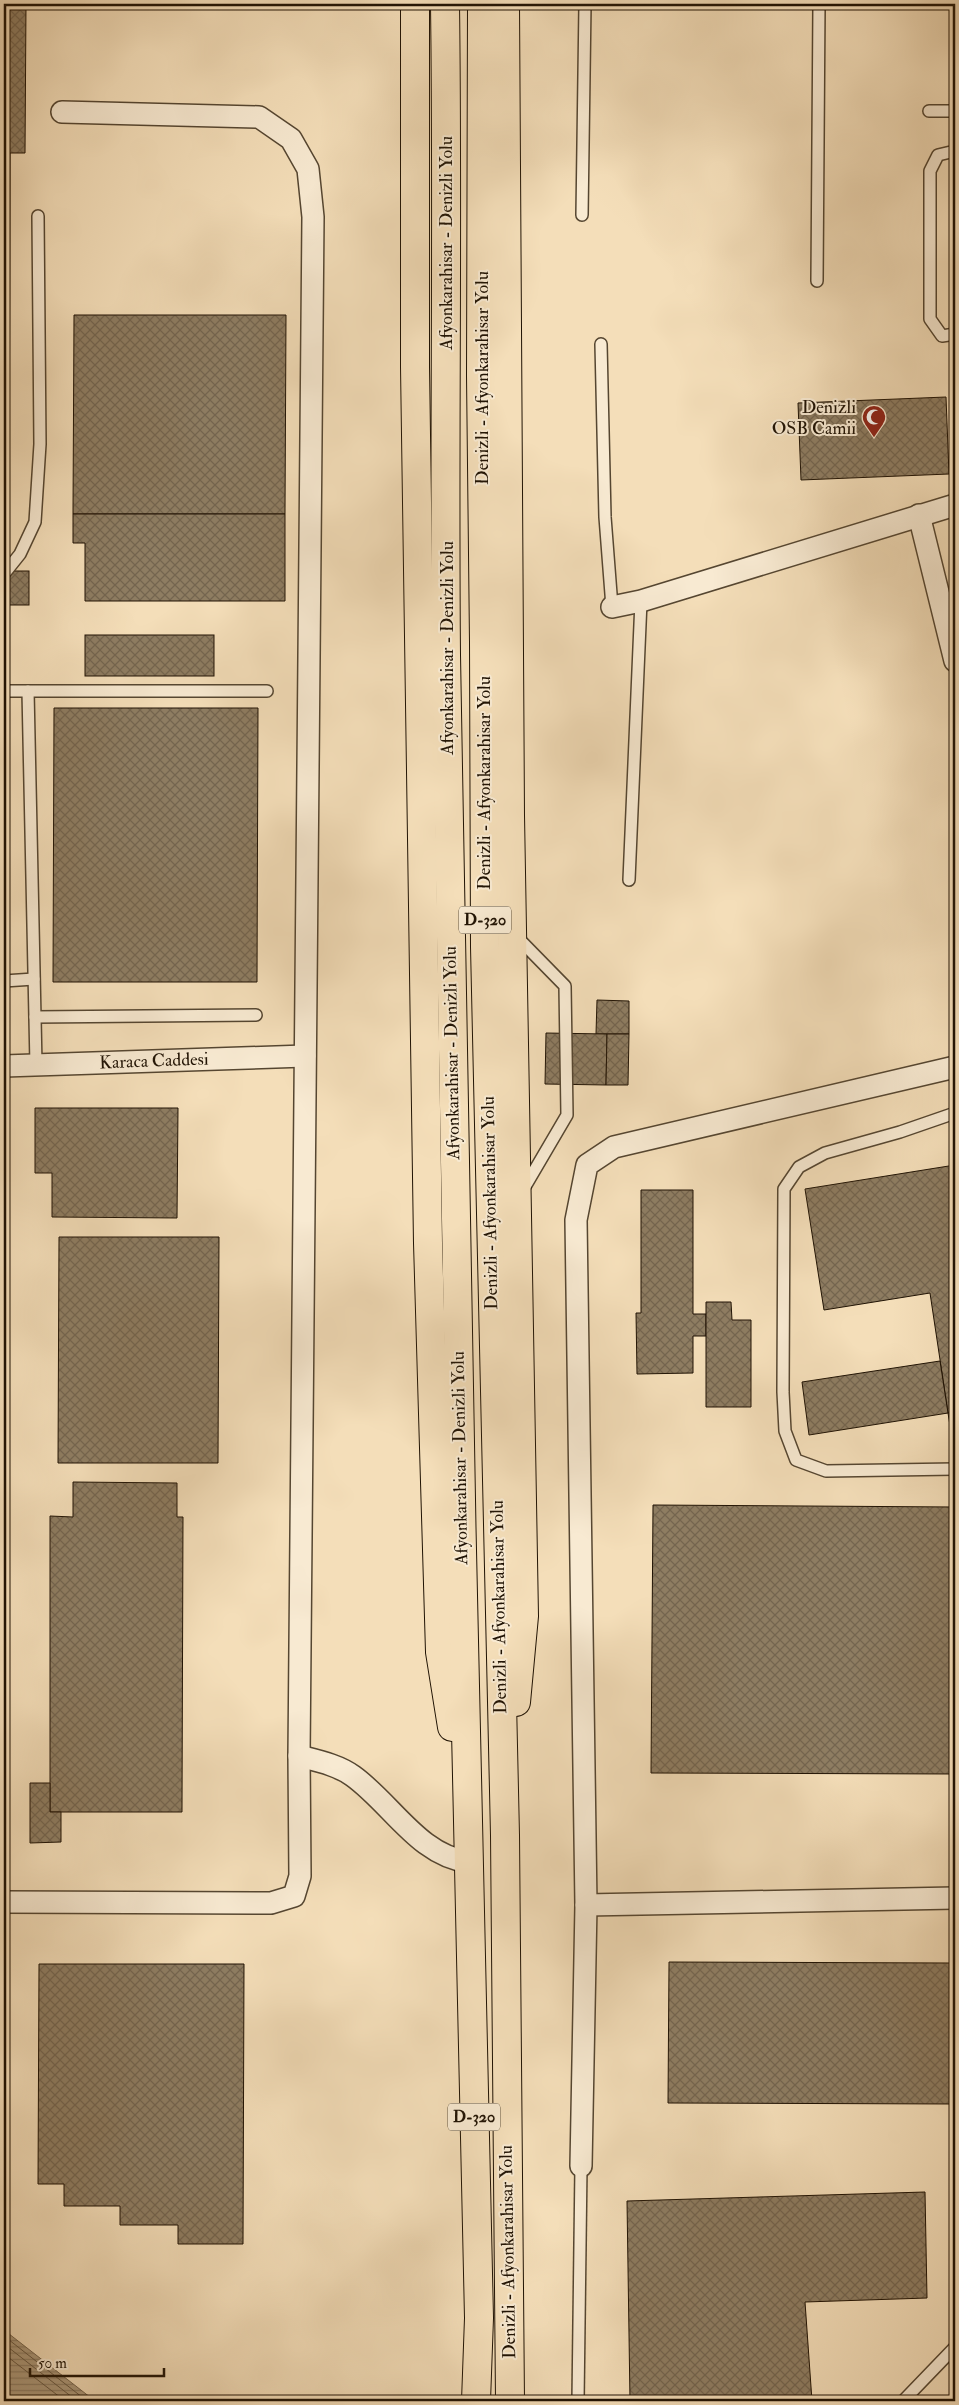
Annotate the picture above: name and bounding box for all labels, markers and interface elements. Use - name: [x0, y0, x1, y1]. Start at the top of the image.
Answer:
- street label: Afyonkarahisar - Denizli Yolu: [435, 136, 458, 351]
- street label: Denizli - Afyonkarahisar Yolu: [471, 271, 494, 485]
- place label: Denizli OSB Camii: [772, 396, 856, 440]
- mosque icon: Denizli OSB Camii: [861, 404, 887, 438]
- street label: Afyonkarahisar - Denizli Yolu: [436, 541, 459, 756]
- street label: Denizli - Afyonkarahisar Yolu: [473, 676, 496, 890]
- road number: D-320: [459, 906, 511, 934]
- street label: Afyonkarahisar - Denizli Yolu: [439, 946, 465, 1161]
- street label: Karaca Caddesi: [99, 1048, 209, 1074]
- street label: Denizli - Afyonkarahisar Yolu: [477, 1096, 503, 1310]
- street label: Afyonkarahisar - Denizli Yolu: [447, 1351, 473, 1566]
- street label: Denizli - Afyonkarahisar Yolu: [486, 1500, 512, 1714]
- road number: D-320: [448, 2104, 500, 2130]
- street label: Denizli - Afyonkarahisar Yolu: [495, 2145, 521, 2359]
- scale bar: [30, 2345, 164, 2377]
- text: 50 m: [38, 2354, 67, 2373]

